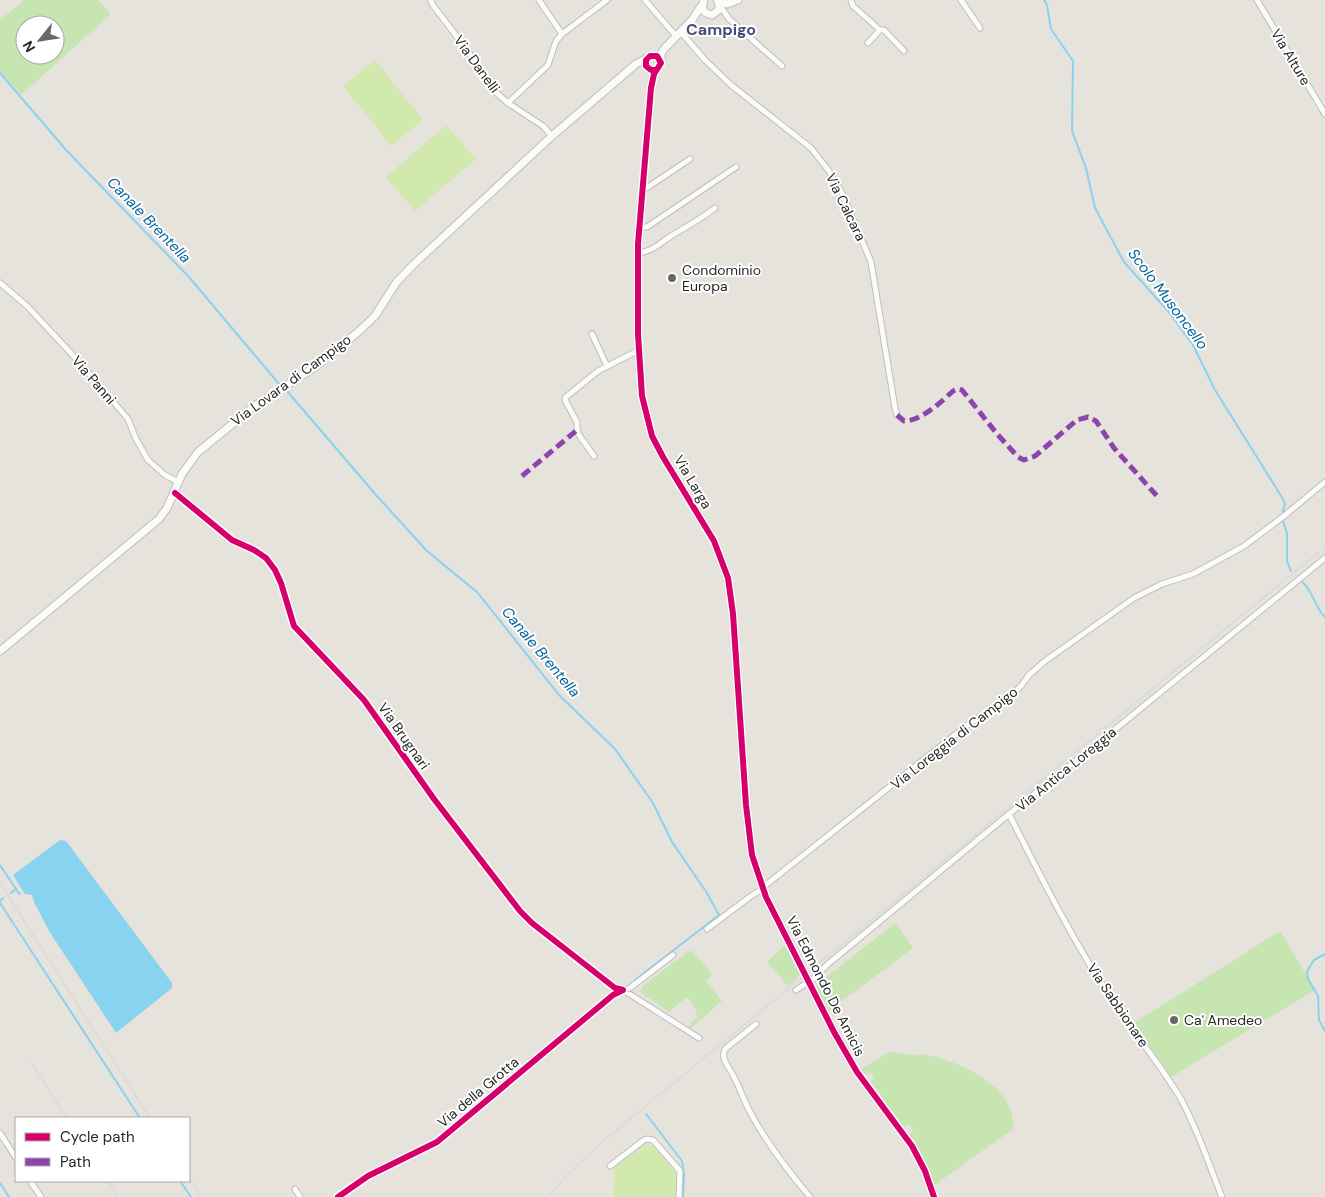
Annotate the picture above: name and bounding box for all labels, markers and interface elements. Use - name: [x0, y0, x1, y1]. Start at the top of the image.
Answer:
- north arrow: [15, 15, 65, 65]
- district label: Campigo: [686, 19, 756, 40]
- street label: Via Alture: [1267, 25, 1315, 89]
- street label: Via Danelli: [450, 32, 504, 96]
- text: N: [18, 38, 39, 55]
- street label: Via Calcara: [822, 170, 870, 244]
- water label: Canale Brentella: [103, 172, 195, 268]
- water label: Scolo Musoncello: [1123, 244, 1213, 354]
- place label: Condominio Europa: [682, 261, 761, 295]
- marker: Condominio Europa: [666, 272, 678, 284]
- street label: Via Lovara di Campigo: [227, 330, 355, 430]
- street label: Via Panni: [68, 352, 120, 408]
- street label: Via Larga: [670, 452, 716, 512]
- water label: Canale Brentella: [497, 602, 585, 702]
- street label: Via Loreggia di Campigo: [887, 683, 1021, 793]
- street label: Via Brugnari: [374, 699, 434, 773]
- street label: Via Antica Loreggia: [1012, 723, 1120, 815]
- street label: Via Edmondo De Amicis: [783, 913, 869, 1059]
- street label: Via Sabbionare: [1083, 960, 1153, 1050]
- place label: Ca' Amedeo: [1184, 1011, 1262, 1029]
- marker: Ca' Amedeo: [1168, 1014, 1180, 1026]
- street label: Via della Grotta: [434, 1053, 522, 1131]
- legend: [15, 1117, 190, 1182]
- text: Cycle path: [60, 1127, 135, 1147]
- text: Path: [60, 1152, 91, 1172]

